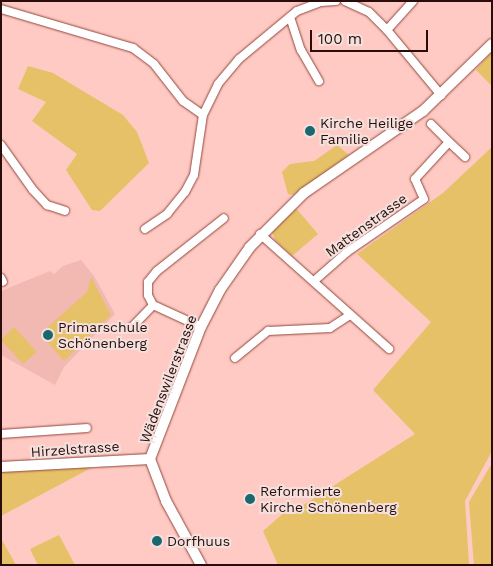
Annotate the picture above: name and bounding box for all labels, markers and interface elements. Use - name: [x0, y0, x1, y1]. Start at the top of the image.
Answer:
- scale bar: [313, 20, 430, 52]
- text: 100 m: [318, 30, 362, 48]
- place label: Kirche Heilige Familie: [320, 115, 413, 148]
- marker: Kirche Heilige Familie: [304, 125, 316, 137]
- street label: Mattenstrasse: [322, 190, 410, 260]
- street label: Wädenswilerstrasse: [136, 312, 200, 446]
- place label: Primarschule Schönenberg: [58, 319, 148, 352]
- marker: Primarschule Schönenberg: [42, 329, 54, 341]
- street label: Hirzelstrasse: [30, 438, 120, 460]
- place label: Reformierte Kirche Schönenberg: [260, 483, 397, 516]
- marker: Reformierte Kirche Schönenberg: [244, 493, 256, 505]
- place label: Dorfhuus: [167, 533, 230, 549]
- marker: Dorfhuus: [151, 535, 163, 547]

